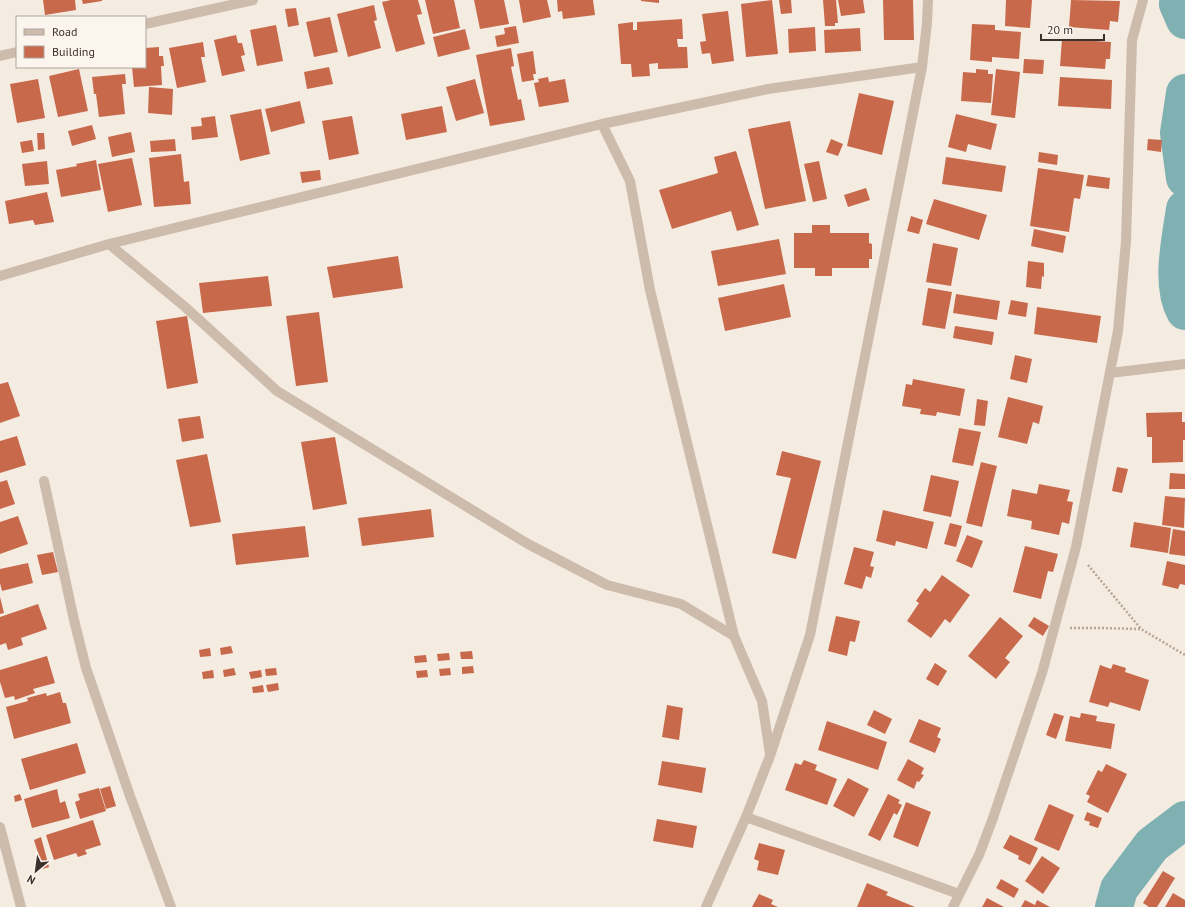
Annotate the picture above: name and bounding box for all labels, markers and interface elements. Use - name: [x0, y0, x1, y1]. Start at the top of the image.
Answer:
- legend: [16, 16, 146, 68]
- scale bar: [1041, 16, 1104, 42]
- text: 20 m: [1047, 22, 1073, 37]
- text: Road: [52, 24, 77, 39]
- text: Building: [52, 44, 95, 59]
- north arrow: [16, 851, 56, 891]
- text: N: [25, 872, 38, 888]

